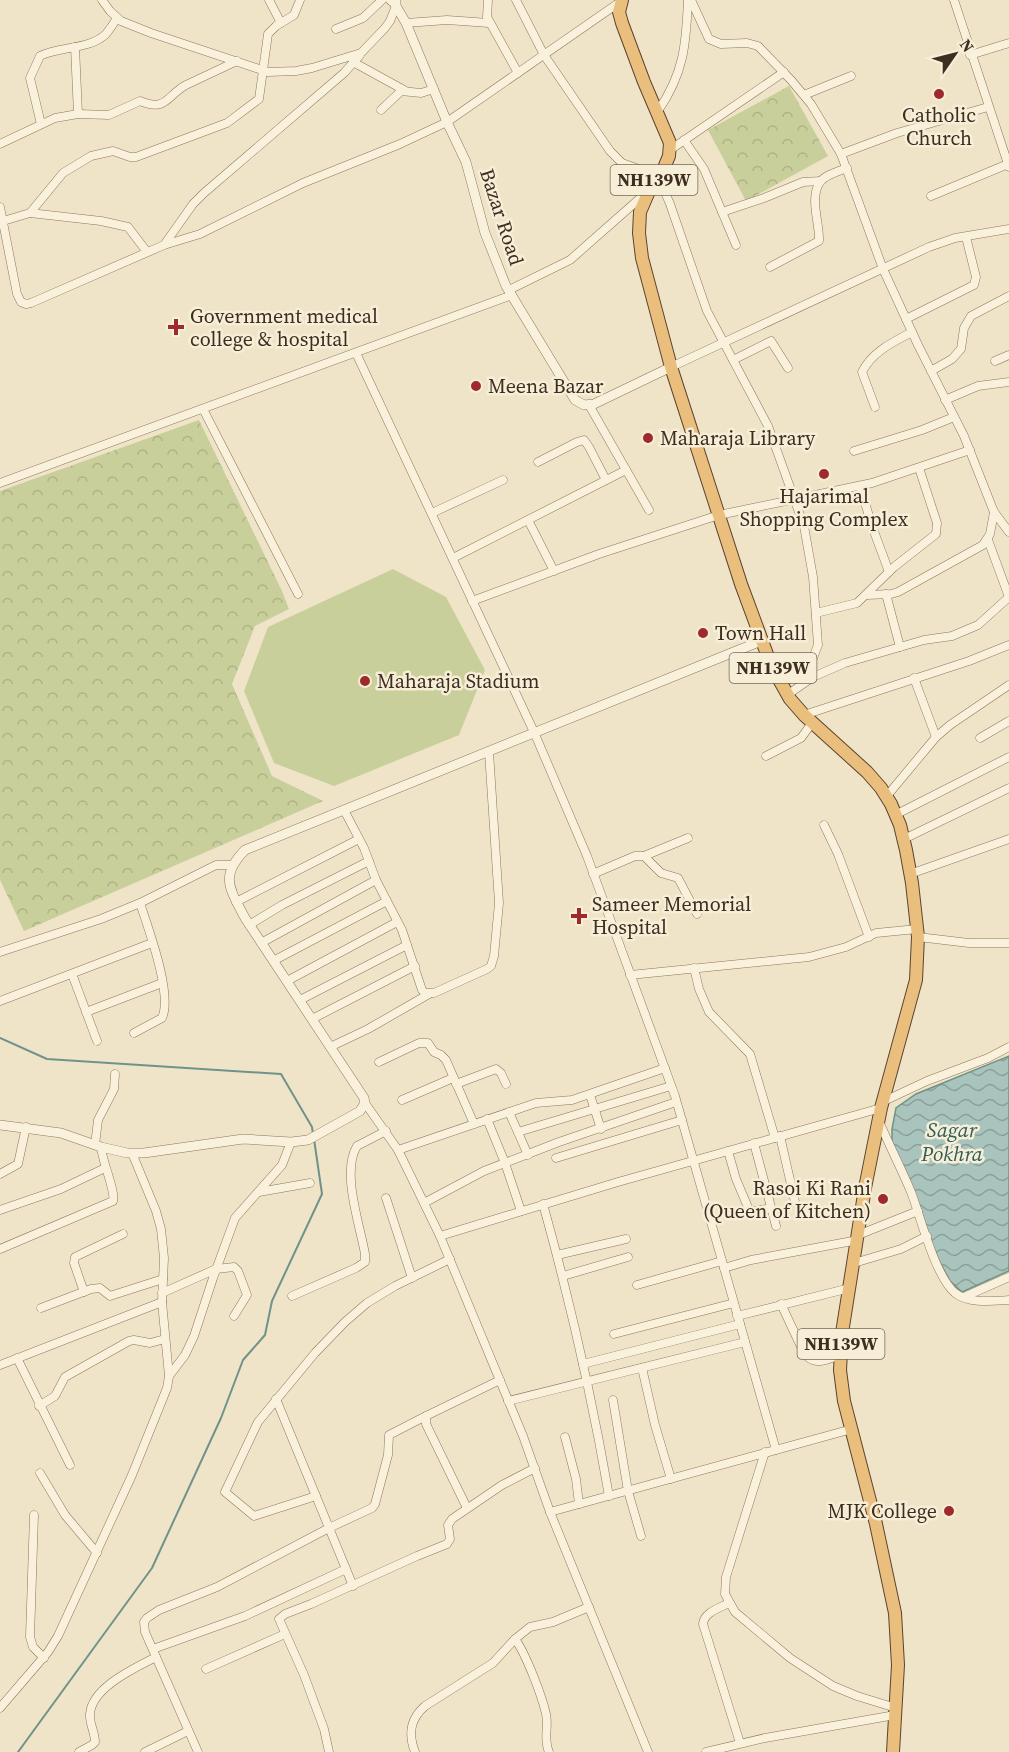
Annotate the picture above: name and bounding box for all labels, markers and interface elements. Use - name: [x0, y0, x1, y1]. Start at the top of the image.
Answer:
- north arrow: [925, 24, 985, 84]
- text: N: [955, 34, 980, 57]
- marker: Catholic Church: [932, 87, 946, 101]
- place label: Catholic Church: [902, 101, 976, 152]
- street label: Bazar Road: [473, 165, 531, 270]
- road number: NH139W: [610, 165, 698, 195]
- place label: Government medical college & hospital: [190, 302, 378, 353]
- marker: Government medical college & hospital: [167, 318, 185, 336]
- place label: Meena Bazar: [488, 372, 604, 400]
- marker: Meena Bazar: [469, 379, 483, 393]
- place label: Maharaja Library: [660, 424, 816, 452]
- marker: Maharaja Library: [641, 431, 655, 445]
- marker: Hajarimal Shopping Complex: [817, 467, 831, 481]
- place label: Hajarimal Shopping Complex: [740, 482, 909, 533]
- place label: Town Hall: [715, 619, 806, 647]
- marker: Town Hall: [696, 626, 710, 640]
- road number: NH139W: [730, 653, 816, 683]
- place label: Maharaja Stadium: [377, 667, 539, 695]
- marker: Maharaja Stadium: [358, 674, 372, 688]
- place label: Sameer Memorial Hospital: [592, 890, 751, 941]
- marker: Sameer Memorial Hospital: [570, 907, 588, 925]
- water label: Sagar Pokhra: [920, 1115, 983, 1168]
- place label: Rasoi Ki Rani (Queen of Kitchen): [703, 1174, 871, 1225]
- marker: Rasoi Ki Rani (Queen of Kitchen): [876, 1192, 890, 1206]
- road number: NH139W: [798, 1329, 884, 1359]
- place label: MJK College: [828, 1497, 937, 1525]
- marker: MJK College: [942, 1504, 956, 1518]

